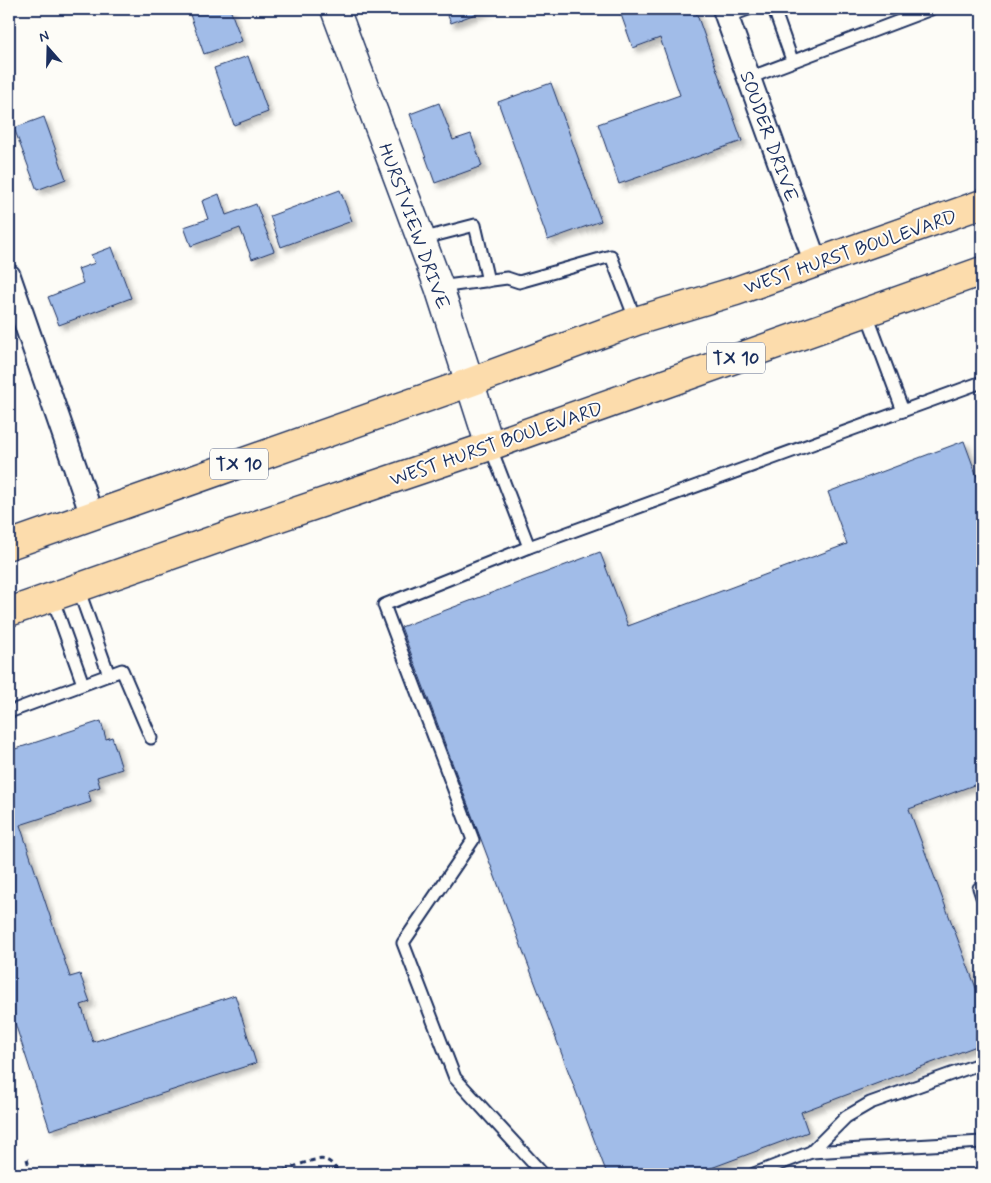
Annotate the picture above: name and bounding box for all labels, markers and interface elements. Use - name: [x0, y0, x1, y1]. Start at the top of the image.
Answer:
- north arrow: [22, 22, 72, 72]
- text: N: [36, 27, 51, 47]
- street label: SOUDER DRIVE: [733, 68, 804, 205]
- street label: HURSTVIEW DRIVE: [372, 140, 455, 313]
- street label: WEST HURST BOULEVARD: [741, 204, 960, 301]
- road number: TX 10: [707, 342, 765, 373]
- street label: WEST HURST BOULEVARD: [387, 396, 606, 493]
- road number: TX 10: [210, 448, 268, 479]

